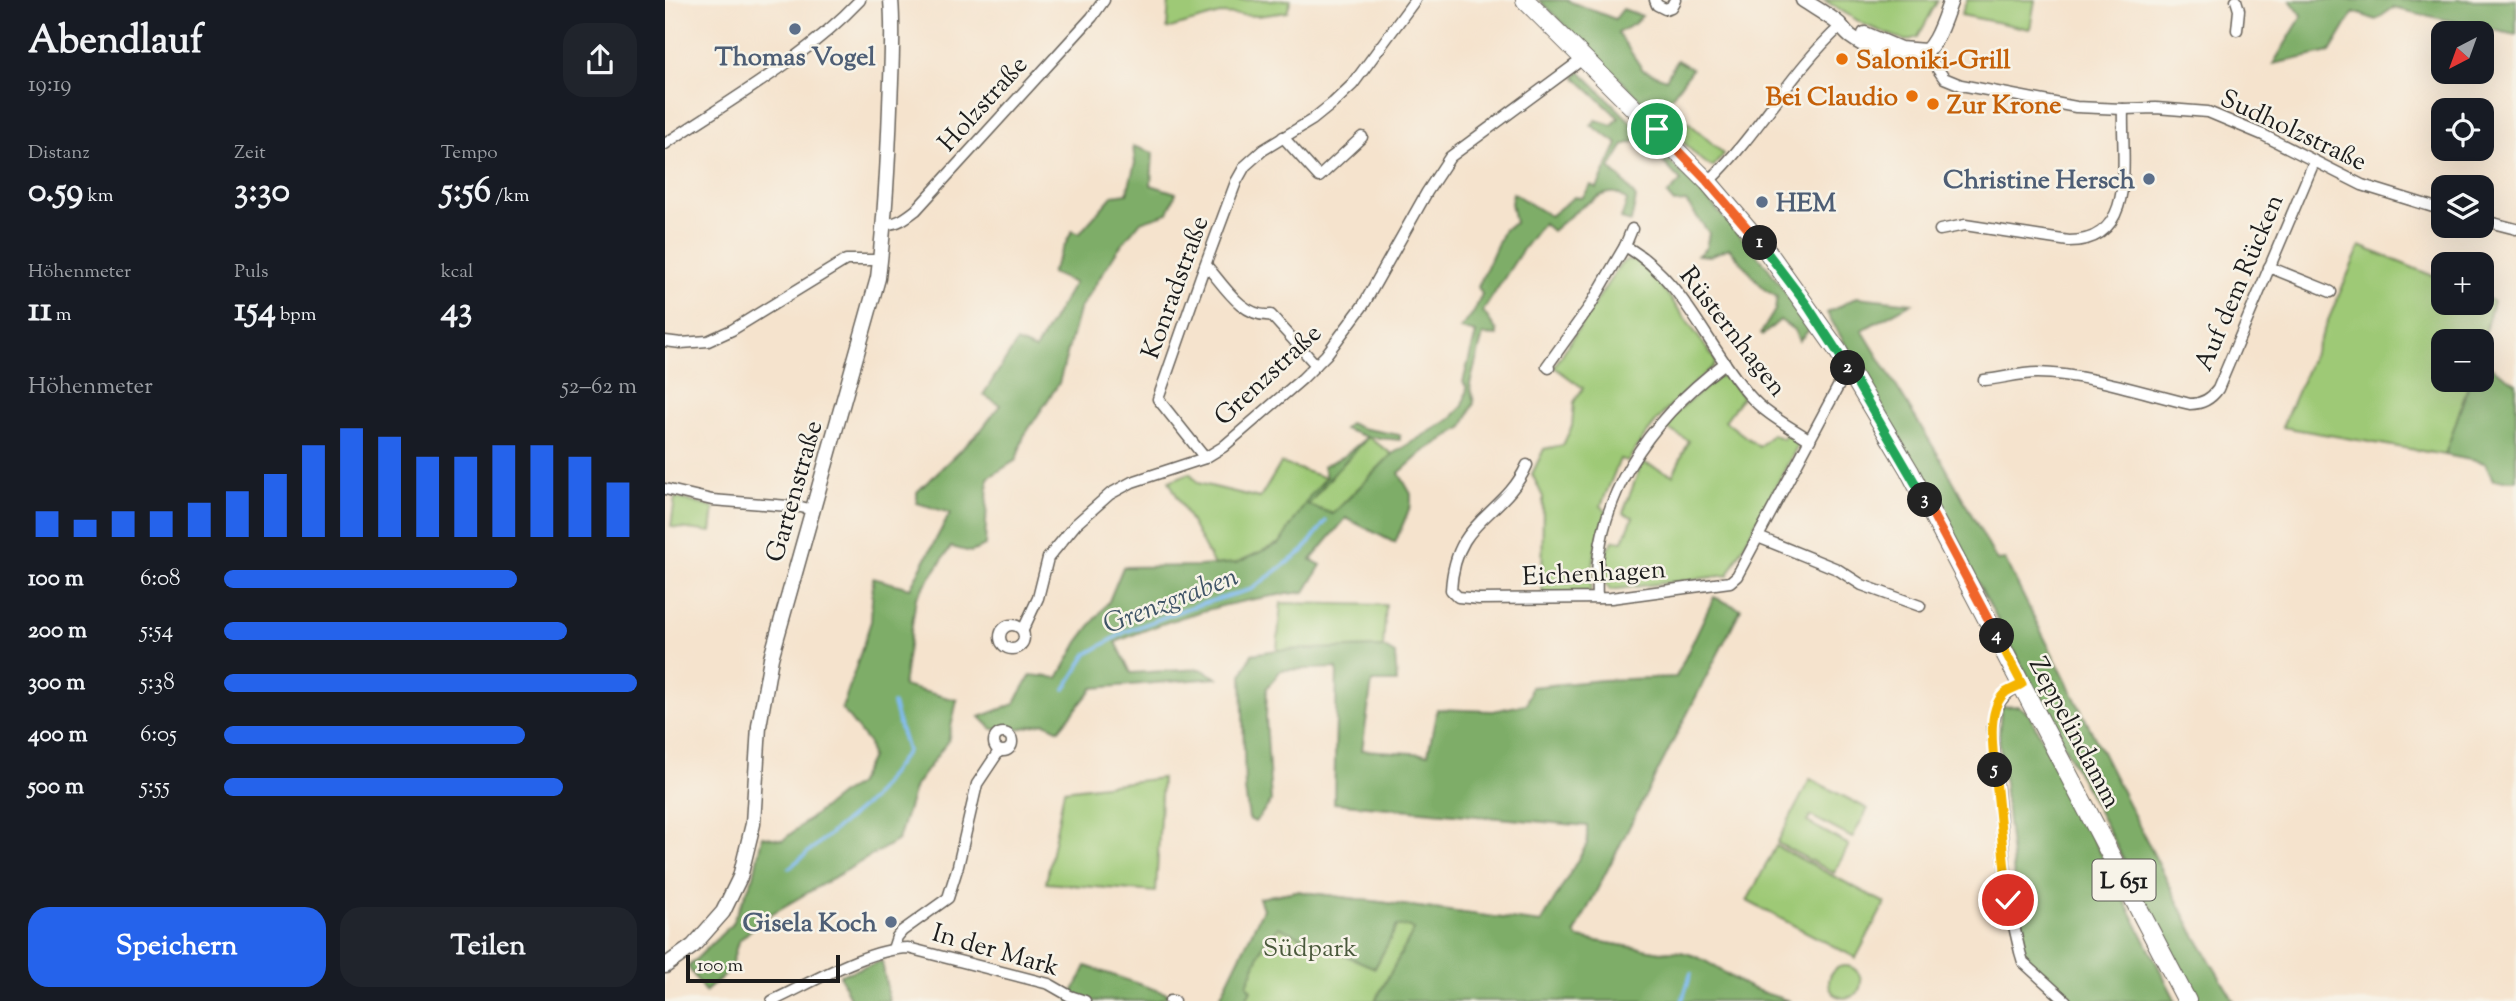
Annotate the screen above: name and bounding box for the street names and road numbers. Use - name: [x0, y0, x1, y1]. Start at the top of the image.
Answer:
- street label: Holzstraße: [930, 48, 1037, 161]
- street label: Sudholzstraße: [2214, 81, 2372, 181]
- street label: Auf dem Rücken: [2186, 189, 2294, 377]
- street label: Konradstraße: [1133, 211, 1219, 365]
- street label: Rüsternhagen: [1669, 260, 1795, 405]
- street label: Grenzstraße: [1207, 316, 1331, 435]
- street label: Gartenstraße: [758, 417, 833, 567]
- street label: Eichenhagen: [1521, 552, 1667, 597]
- street label: Zeppelindamm: [2018, 651, 2129, 815]
- road number: L 651: [2093, 860, 2155, 900]
- street label: In der Mark: [927, 916, 1063, 987]

